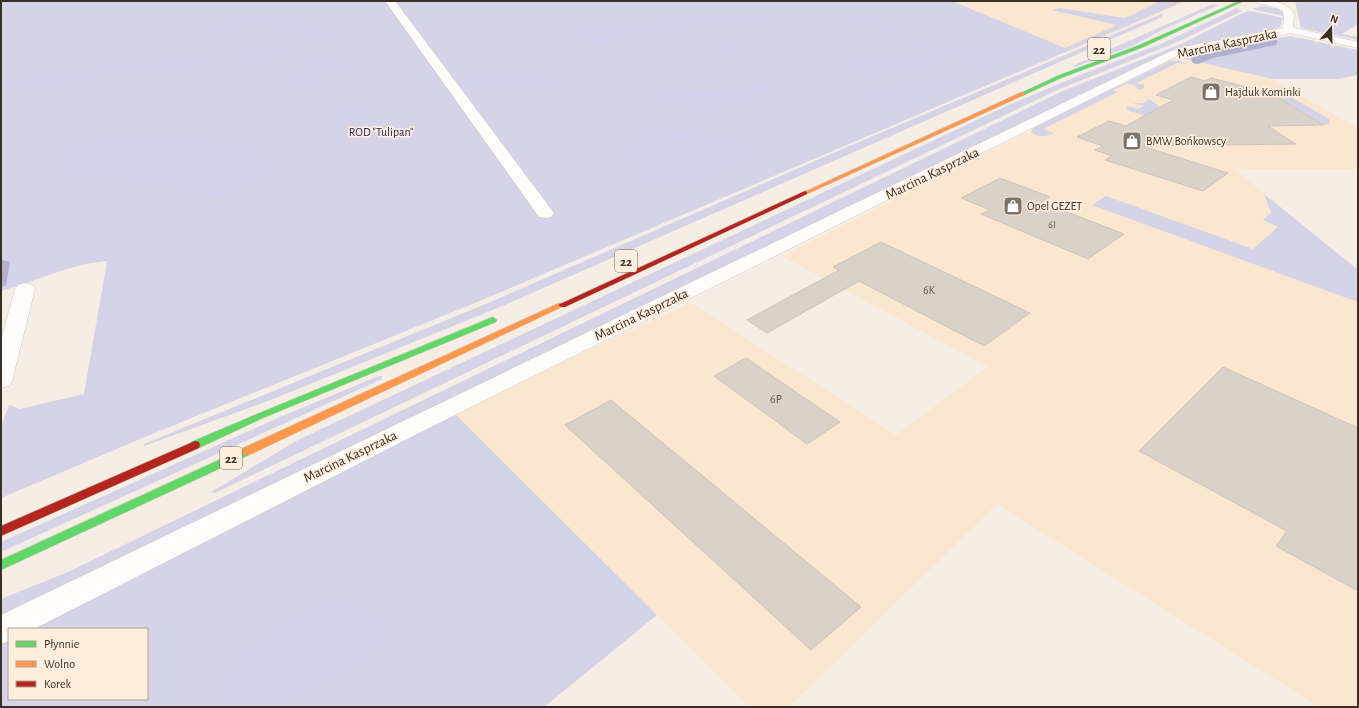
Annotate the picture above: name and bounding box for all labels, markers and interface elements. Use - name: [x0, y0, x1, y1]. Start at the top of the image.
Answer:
- north arrow: [1311, 8, 1351, 48]
- text: N: [1329, 13, 1340, 26]
- street label: Marcina Kasprzaka: [1176, 26, 1279, 61]
- road number: 22: [1088, 38, 1110, 60]
- shop icon: Hajduk Kominki: [1200, 81, 1222, 103]
- place label: Hajduk Kominki: [1225, 86, 1301, 99]
- park label: ROD "Tulipan": [349, 126, 413, 138]
- shop icon: BMW Bońkowscy: [1121, 130, 1143, 152]
- place label: BMW Bońkowscy: [1146, 135, 1226, 148]
- street label: Marcina Kasprzaka: [884, 145, 982, 203]
- shop icon: Opel GEZET: [1002, 195, 1024, 217]
- place label: Opel GEZET: [1027, 200, 1082, 212]
- house number: 6I: [1048, 220, 1056, 230]
- road number: 22: [615, 250, 637, 272]
- house number: 6K: [923, 284, 936, 296]
- street label: Marcina Kasprzaka: [593, 286, 691, 344]
- house number: 6P: [770, 393, 782, 405]
- street label: Marcina Kasprzaka: [302, 428, 400, 486]
- road number: 22: [220, 447, 242, 469]
- legend: [8, 628, 148, 700]
- text: Płynnie: [44, 638, 79, 651]
- text: Wolno: [44, 658, 75, 670]
- text: Korek: [44, 678, 71, 690]

